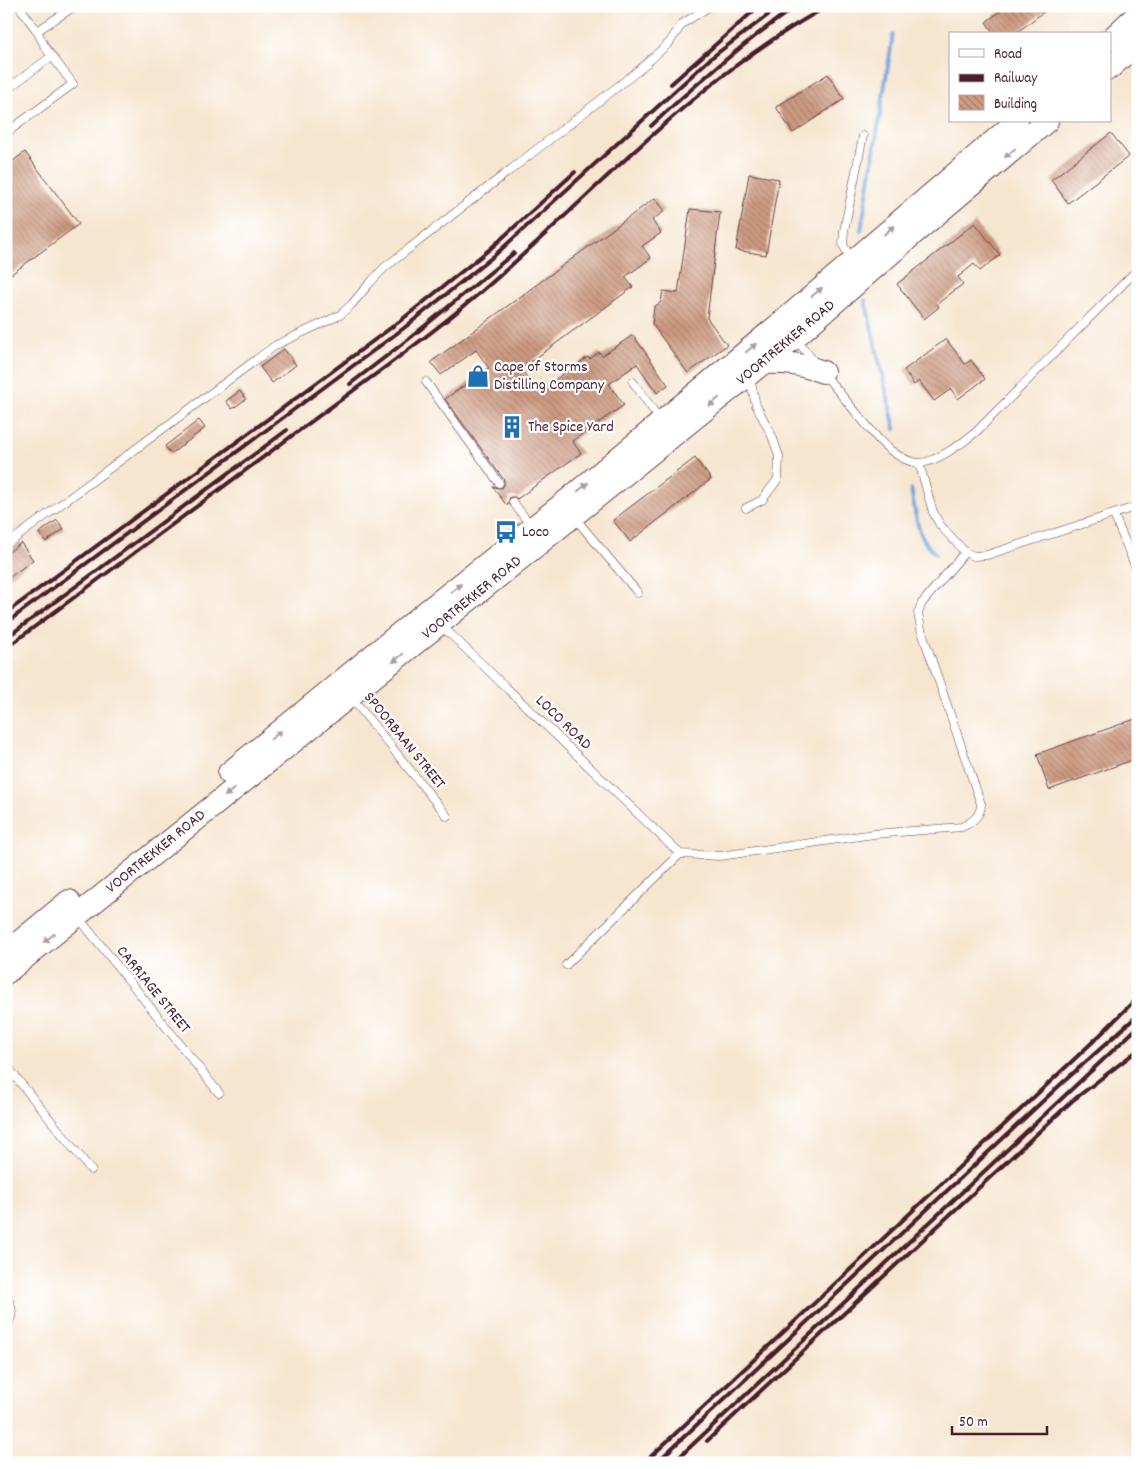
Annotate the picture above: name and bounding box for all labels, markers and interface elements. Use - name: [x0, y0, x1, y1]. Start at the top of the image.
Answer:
- legend: [949, 32, 1112, 122]
- text: Road: [994, 44, 1022, 66]
- text: Railway: [994, 68, 1038, 90]
- text: Building: [994, 94, 1037, 116]
- one-way arrow: [1003, 147, 1016, 158]
- one-way arrow: [883, 225, 895, 236]
- one-way arrow: [811, 287, 823, 298]
- street label: VOORTREKKER ROAD: [732, 295, 840, 391]
- one-way arrow: [744, 342, 757, 353]
- place label: Cape of Storms Distilling Company: [494, 356, 605, 397]
- shop icon: Cape of Storms Distilling Company: [465, 363, 491, 389]
- one-way arrow: [708, 396, 721, 407]
- building icon: The Spice Yard: [499, 414, 525, 440]
- place label: The Spice Yard: [528, 416, 614, 439]
- one-way arrow: [577, 482, 589, 493]
- bus stop icon: Loco: [493, 519, 519, 545]
- place label: Loco: [522, 521, 549, 544]
- street label: VOORTREKKER ROAD: [417, 550, 527, 646]
- one-way arrow: [449, 583, 462, 594]
- one-way arrow: [391, 653, 404, 664]
- street label: SPOORBAAN STREET: [358, 687, 451, 795]
- street label: LOCO ROAD: [530, 690, 596, 756]
- one-way arrow: [269, 730, 282, 741]
- one-way arrow: [223, 787, 236, 798]
- street label: VOORTREKKER ROAD: [101, 804, 211, 900]
- one-way arrow: [42, 933, 55, 944]
- street label: CARRIAGE STREET: [110, 941, 196, 1039]
- scale bar: [952, 1404, 1046, 1436]
- text: 50 m: [959, 1412, 988, 1434]

